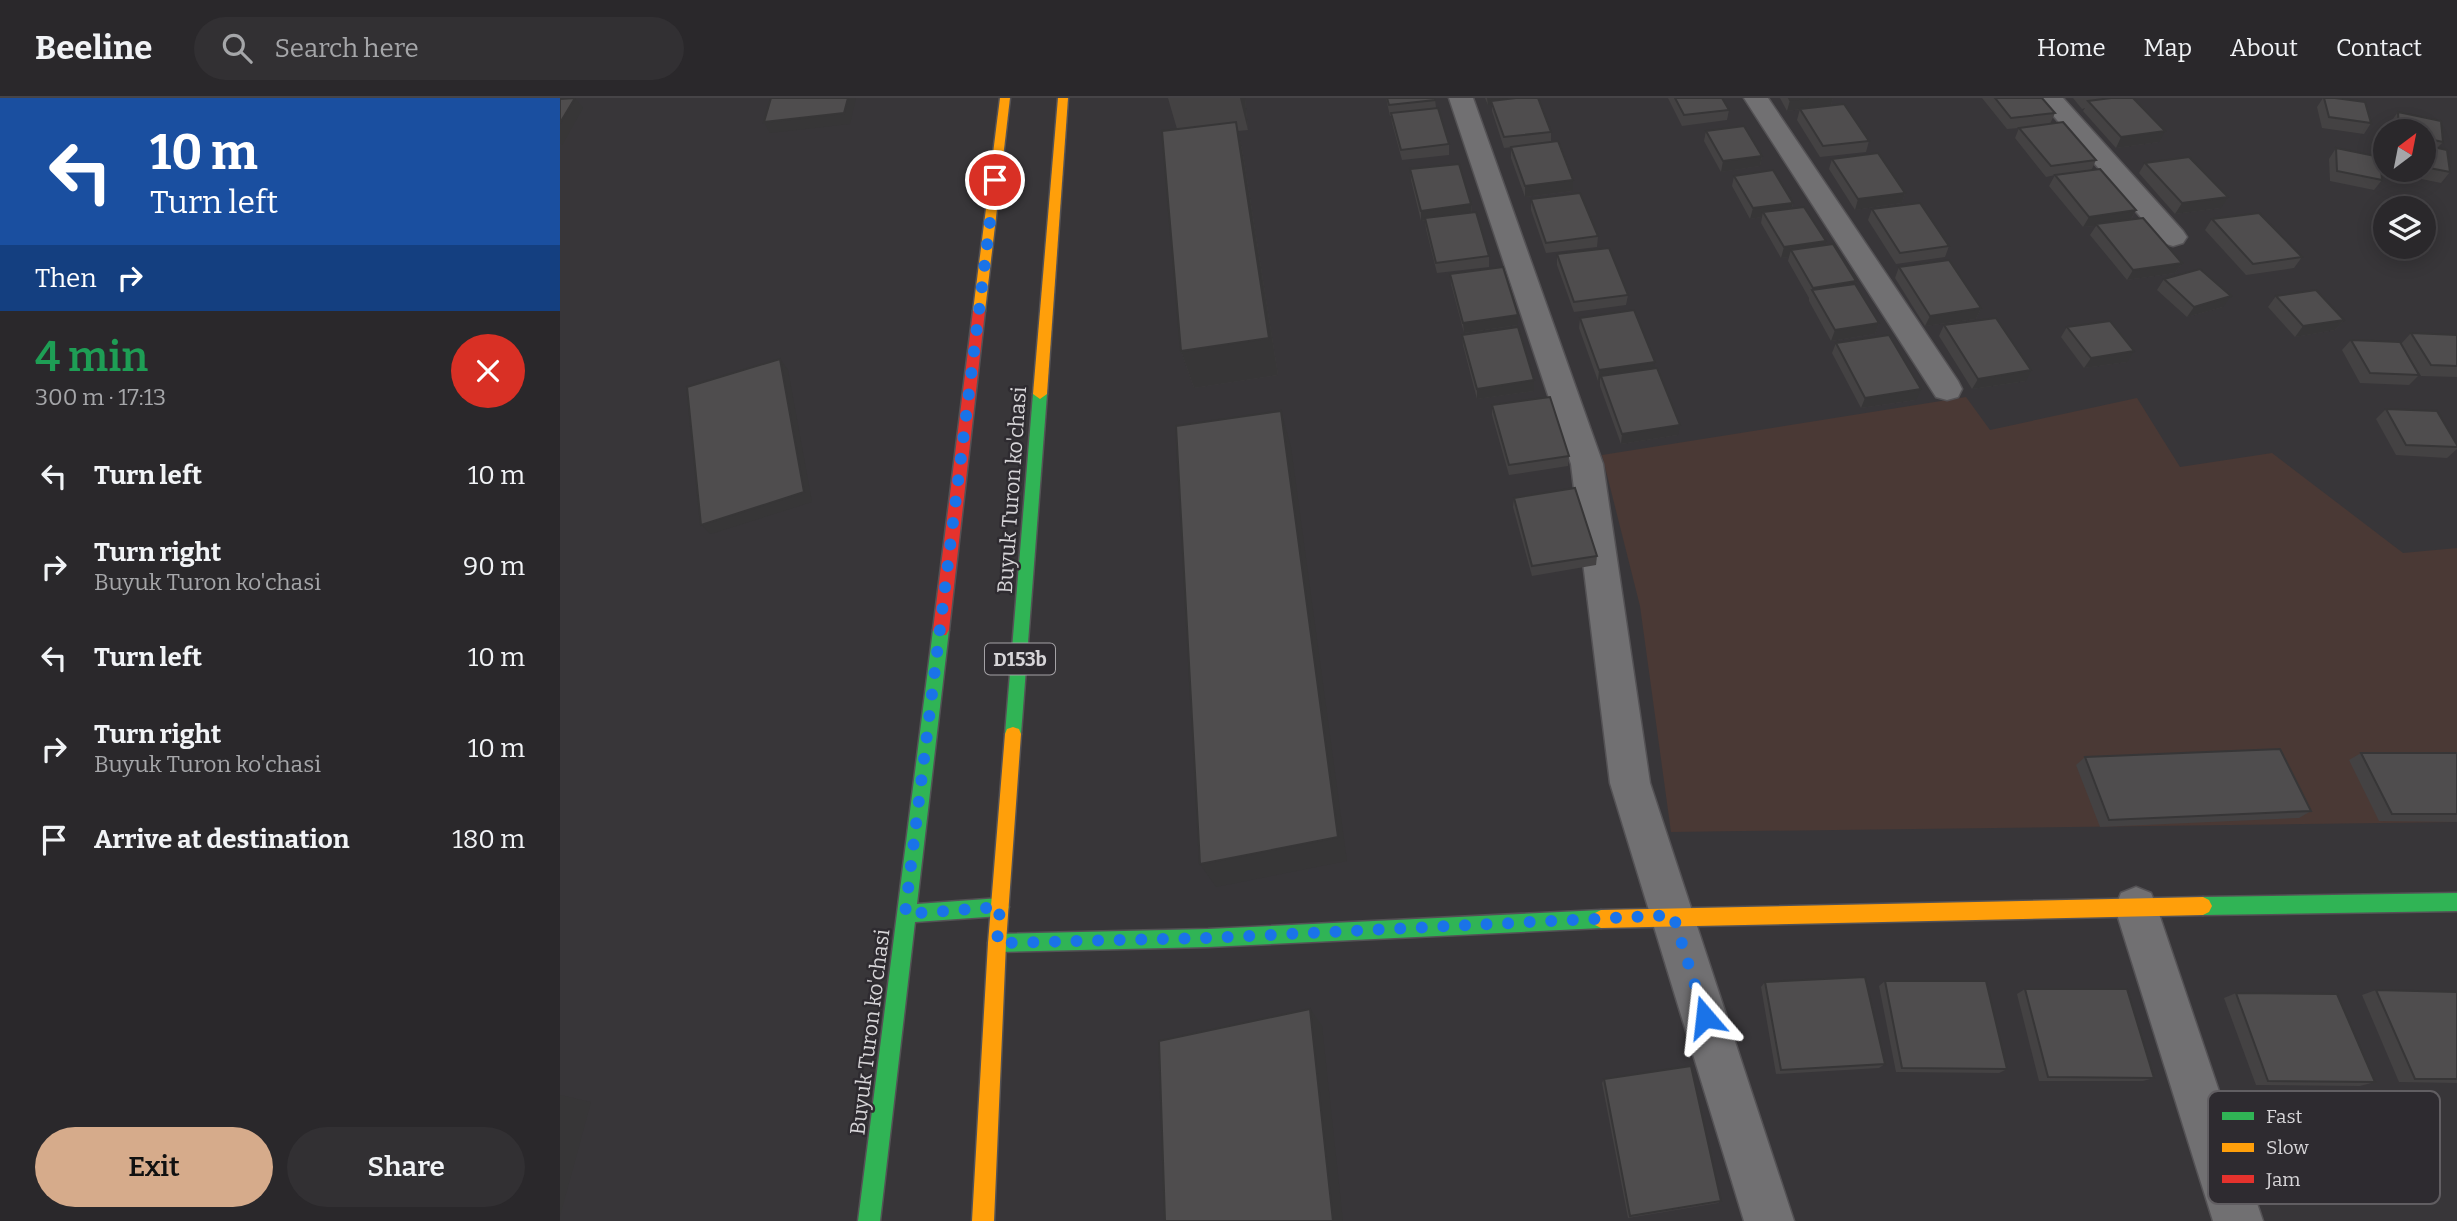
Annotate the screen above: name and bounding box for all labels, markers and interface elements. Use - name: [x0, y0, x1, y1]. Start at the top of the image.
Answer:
- search box: [194, 17, 684, 80]
- text: Beeline: [35, 28, 152, 68]
- icon: search: [218, 29, 256, 67]
- text: Search here: [274, 33, 419, 64]
- text: Home: [2037, 34, 2106, 62]
- text: Map: [2144, 34, 2192, 62]
- text: About: [2230, 34, 2298, 62]
- text: Contact: [2336, 34, 2422, 62]
- north arrow: [2373, 119, 2436, 182]
- map controls: [2373, 119, 2436, 259]
- text: 10 m: [150, 123, 258, 182]
- icon: left: [35, 126, 126, 217]
- pin: [965, 150, 1025, 210]
- icon: arrive: [976, 161, 1014, 199]
- text: Turn left: [150, 183, 278, 221]
- button: layers: [2373, 196, 2436, 259]
- icon: right: [111, 259, 149, 297]
- text: Then: [35, 263, 97, 294]
- text: 4 min: [35, 332, 148, 382]
- button: close: [451, 334, 525, 408]
- text: 300 m · 17:13: [35, 383, 166, 411]
- street label: Buyuk Turon ko'chasi: [992, 386, 1032, 594]
- icon: left: [35, 457, 73, 495]
- text: Turn left: [94, 460, 202, 491]
- text: 10 m: [468, 460, 525, 491]
- text: Turn right: [94, 537, 221, 568]
- icon: right: [35, 548, 73, 586]
- text: 90 m: [463, 551, 525, 582]
- text: Buyuk Turon ko'chasi: [94, 568, 321, 596]
- icon: left: [35, 639, 73, 677]
- text: Turn left: [94, 642, 202, 673]
- text: 10 m: [468, 642, 525, 673]
- road number: D153b: [985, 644, 1055, 674]
- text: Turn right: [94, 719, 221, 750]
- icon: right: [35, 730, 73, 768]
- text: 10 m: [468, 733, 525, 764]
- text: Buyuk Turon ko'chasi: [94, 750, 321, 778]
- icon: arrive: [35, 821, 73, 859]
- text: Arrive at destination: [94, 824, 349, 855]
- text: 180 m: [452, 824, 525, 855]
- street label: Buyuk Turon ko'chasi: [844, 928, 896, 1136]
- position arrow: [1668, 980, 1742, 1054]
- legend: [2208, 1091, 2440, 1204]
- text: Fast: [2266, 1105, 2303, 1128]
- button: Exit: [35, 1127, 273, 1207]
- button: Share: [287, 1127, 525, 1207]
- text: Slow: [2266, 1136, 2309, 1159]
- text: Jam: [2265, 1168, 2300, 1191]

